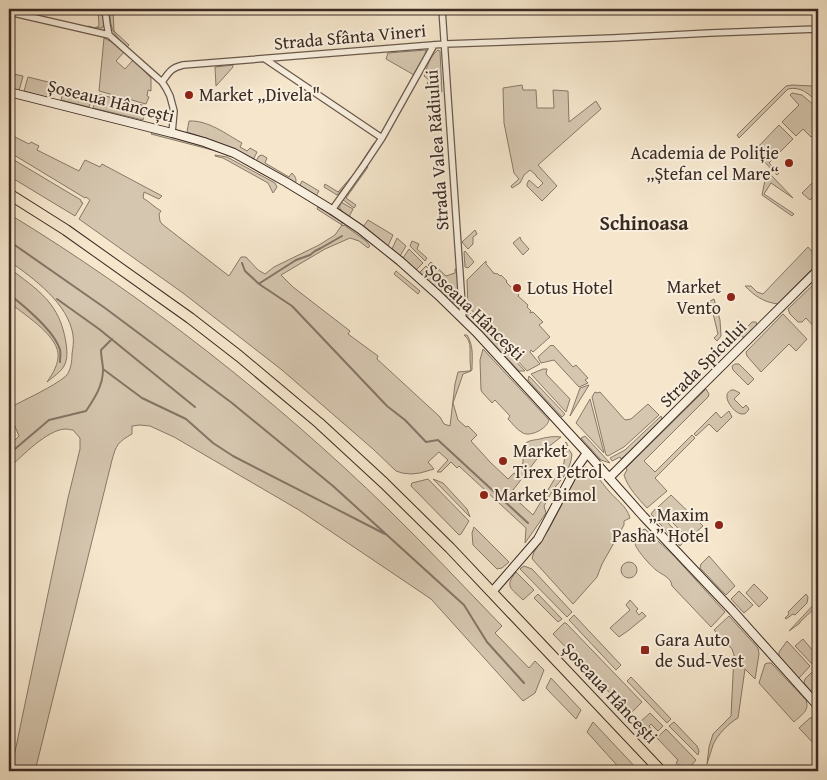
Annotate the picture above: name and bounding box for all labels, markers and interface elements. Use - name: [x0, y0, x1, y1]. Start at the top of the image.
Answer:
- street label: Strada Sfânta Vineri: [273, 16, 427, 57]
- street label: Strada Valea Rădiului: [417, 69, 456, 231]
- street label: Șoseaua Hâncești: [45, 72, 177, 129]
- place label: Market „Divela": [199, 81, 320, 108]
- marker: Market „Divela": [183, 89, 195, 101]
- place label: Academia de Poliție „Ștefan cel Mare“: [630, 139, 779, 187]
- marker: Academia de Poliție „Ștefan cel Mare“: [783, 157, 795, 169]
- district label: Schinoasa: [599, 208, 689, 237]
- street label: Șoseaua Hâncești: [419, 257, 531, 366]
- place label: Market Vento: [667, 273, 722, 321]
- place label: Lotus Hotel: [527, 274, 613, 301]
- marker: Lotus Hotel: [511, 282, 523, 294]
- marker: Market Vento: [725, 291, 737, 303]
- street label: Strada Spicului: [653, 314, 753, 414]
- place label: Market Tirex Petrol: [513, 437, 602, 485]
- marker: Market Tirex Petrol: [497, 455, 509, 467]
- place label: Market Bimol: [494, 481, 596, 508]
- marker: Market Bimol: [478, 489, 490, 501]
- place label: „Maxim Pasha” Hotel: [612, 501, 709, 549]
- marker: „Maxim Pasha” Hotel: [713, 519, 725, 531]
- place label: Gara Auto de Sud-Vest: [655, 626, 745, 674]
- street label: Șoseaua Hâncești: [556, 636, 665, 749]
- marker: Gara Auto de Sud-Vest: [639, 644, 651, 656]

